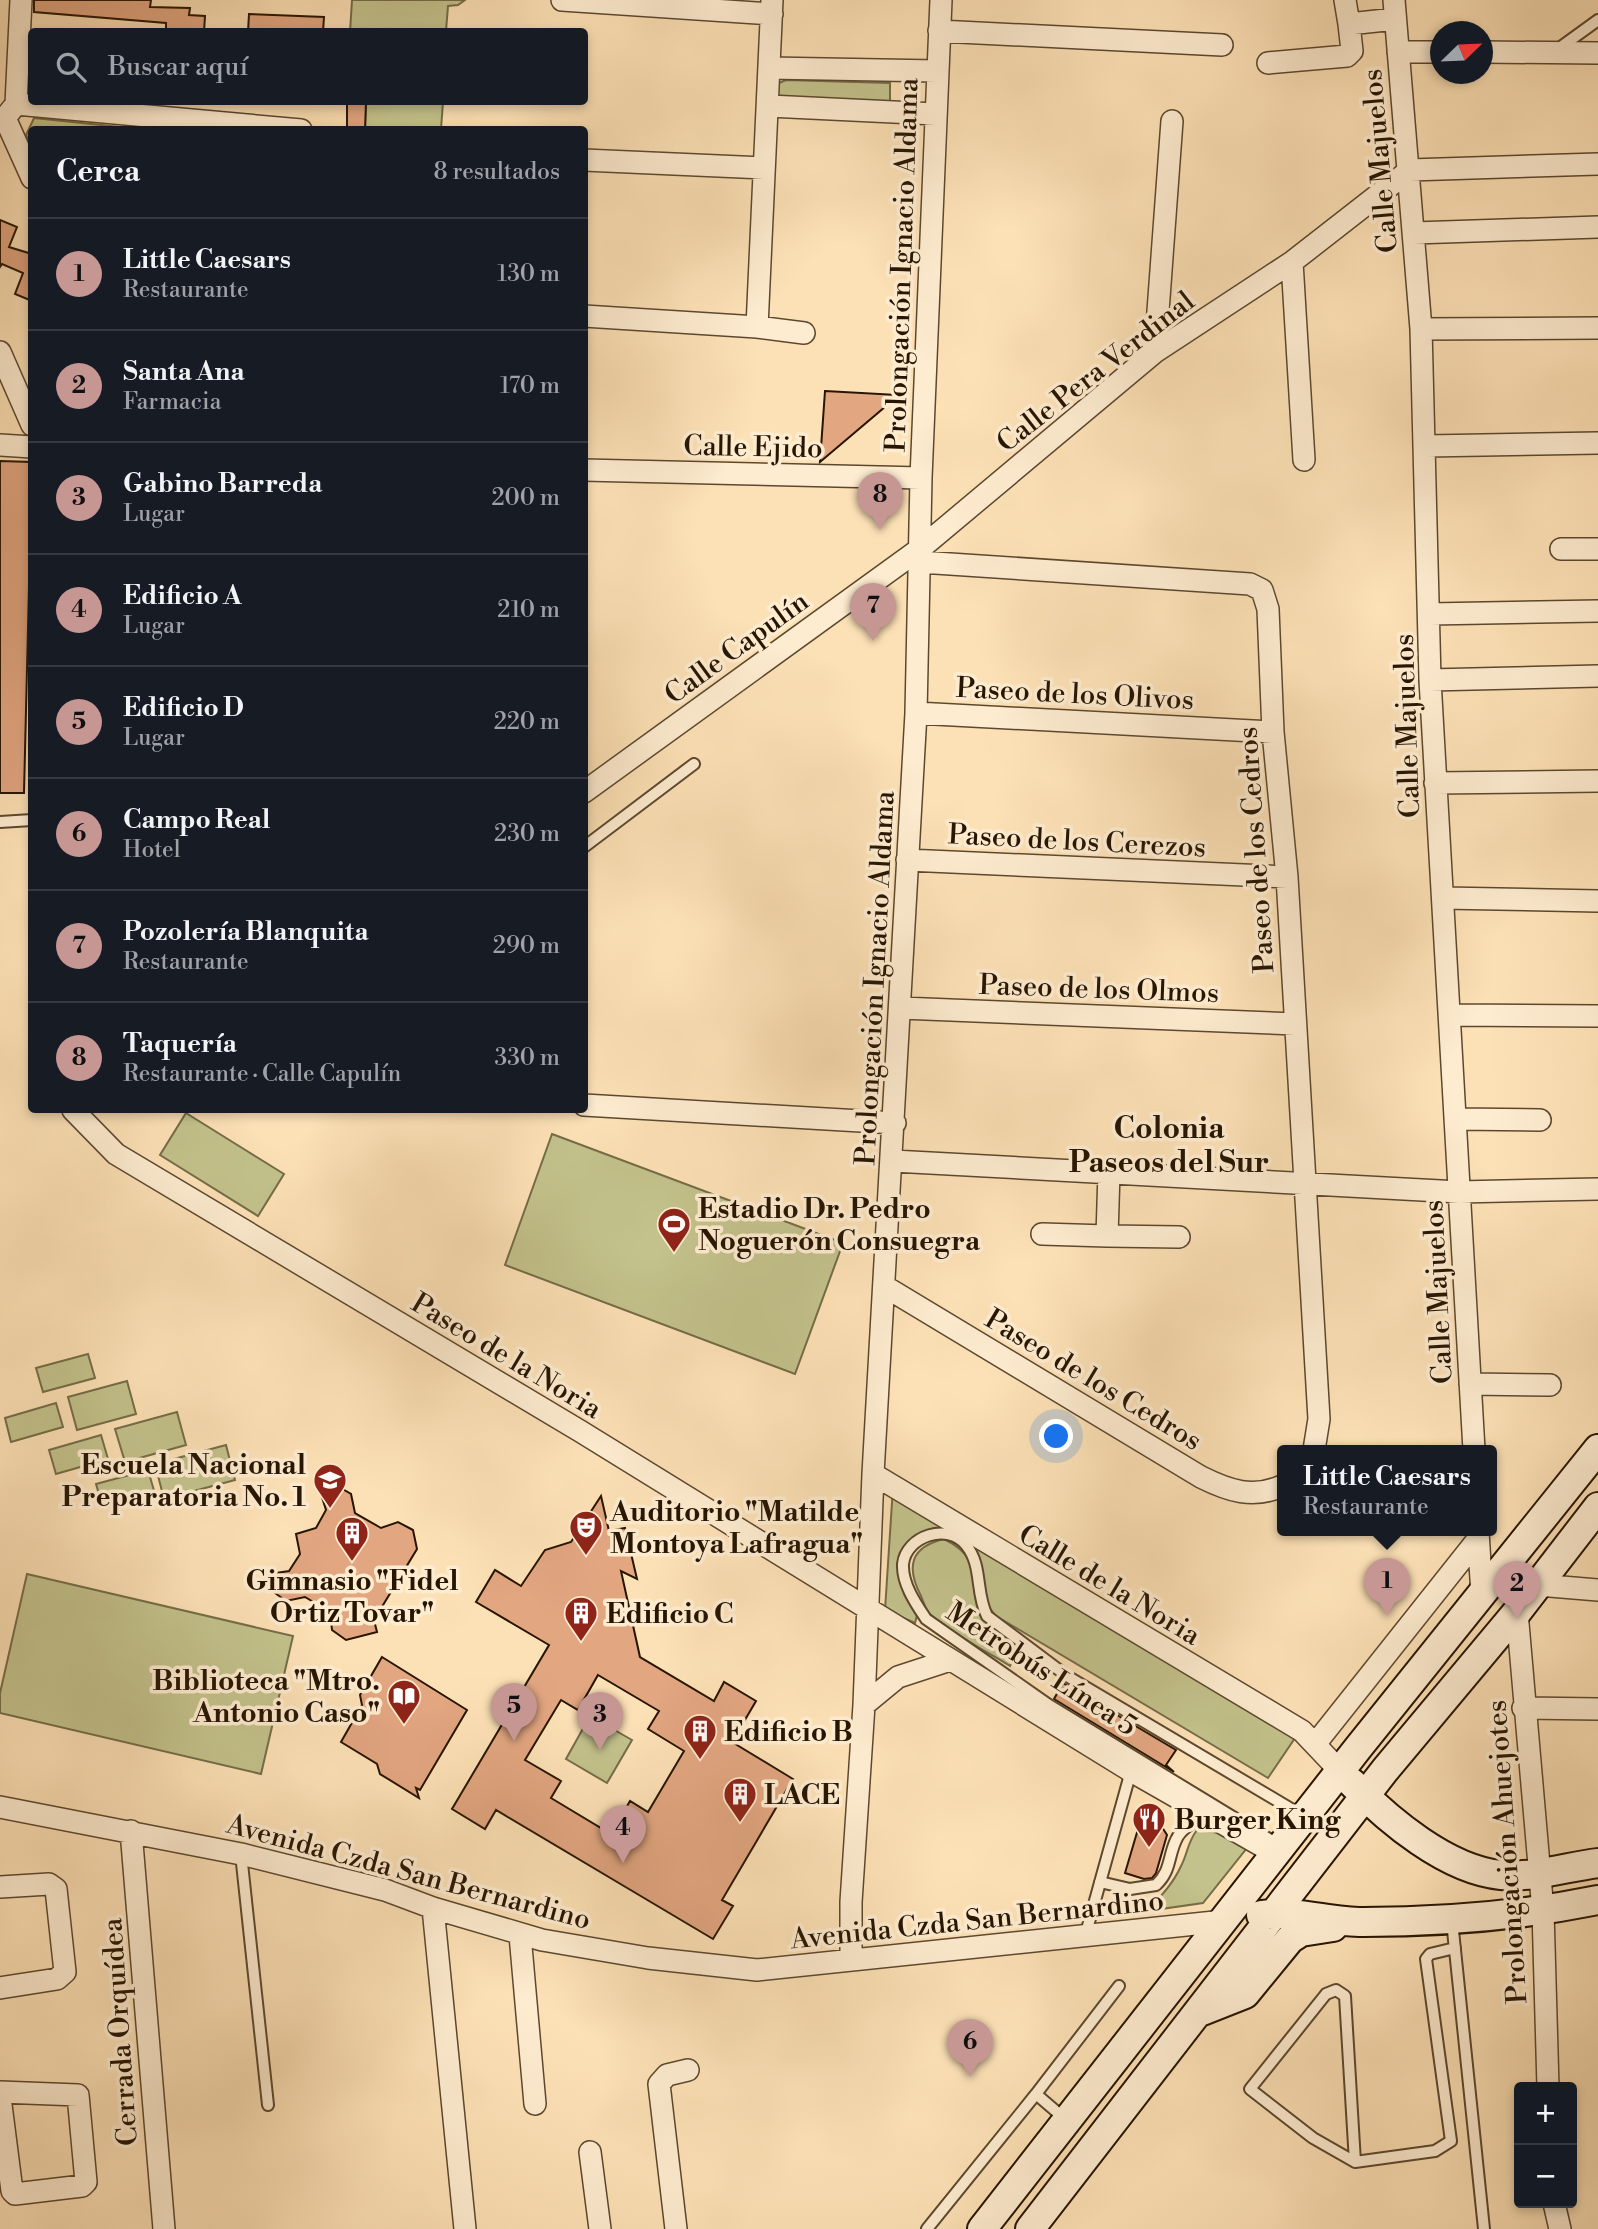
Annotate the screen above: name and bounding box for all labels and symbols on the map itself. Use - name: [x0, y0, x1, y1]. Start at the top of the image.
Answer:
- north arrow: [1430, 21, 1493, 84]
- street label: Calle Majuelos: [1355, 68, 1406, 254]
- street label: Prolongación Ignacio Aldama: [878, 76, 927, 453]
- street label: Calle Pera Verdinal: [990, 284, 1202, 460]
- street label: Calle Ejido: [683, 429, 823, 466]
- pin: 8: [857, 472, 903, 530]
- pin: 7: [850, 583, 896, 641]
- street label: Calle Capulín: [658, 584, 816, 712]
- street label: Calle Majuelos: [1387, 633, 1428, 819]
- street label: Paseo de los Olivos: [955, 671, 1195, 718]
- street label: Paseo de los Cedros: [1230, 726, 1283, 974]
- street label: Prolongación Ignacio Aldama: [848, 789, 903, 1166]
- street label: Paseo de los Cerezos: [947, 817, 1207, 866]
- street label: Paseo de los Olmos: [978, 968, 1220, 1011]
- district label: Colonia Paseos del Sur: [1069, 1110, 1269, 1182]
- place label: Estadio Dr. Pedro Noguerón Consuegra: [698, 1192, 981, 1259]
- street label: Calle Majuelos: [1416, 1199, 1461, 1385]
- sports icon: Estadio Dr. Pedro Noguerón Consuegra: [655, 1205, 693, 1254]
- street label: Paseo de la Noria: [405, 1286, 609, 1427]
- street label: Paseo de los Cedros: [978, 1302, 1208, 1459]
- your location: [1039, 1419, 1073, 1453]
- place label: Escuela Nacional Preparatoria No. 1: [61, 1448, 307, 1515]
- school or university icon: Escuela Nacional Preparatoria No. 1: [311, 1461, 349, 1510]
- place label: Auditorio "Matilde Montoya Lafragua": [609, 1495, 863, 1562]
- theatre icon: Auditorio "Matilde Montoya Lafragua": [567, 1508, 605, 1557]
- building icon: Gimnasio "Fidel Ortiz Tovar": [333, 1514, 371, 1563]
- street label: Calle de la Noria: [1012, 1517, 1207, 1654]
- pin: 1: [1364, 1558, 1410, 1616]
- pin: 2: [1494, 1561, 1540, 1619]
- place label: Gimnasio "Fidel Ortiz Tovar": [245, 1564, 459, 1631]
- building icon: Edificio C: [562, 1594, 600, 1643]
- street label: Metrobús Línea 5: [939, 1595, 1143, 1744]
- place label: Edificio C: [606, 1597, 734, 1632]
- place label: Biblioteca "Mtro. Antonio Caso": [152, 1664, 380, 1731]
- library icon: Biblioteca "Mtro. Antonio Caso": [385, 1677, 423, 1726]
- pin: 5: [491, 1683, 537, 1741]
- pin: 3: [577, 1692, 623, 1750]
- street label: Prolongación Ahuejotes: [1479, 1699, 1536, 2005]
- building icon: Edificio B: [681, 1712, 719, 1761]
- place label: Edificio B: [724, 1715, 853, 1750]
- building icon: LACE: [721, 1775, 759, 1824]
- place label: LACE: [764, 1778, 840, 1813]
- restaurant icon: Burger King: [1130, 1800, 1168, 1849]
- place label: Burger King: [1174, 1803, 1341, 1838]
- pin: 4: [600, 1805, 646, 1863]
- street label: Avenida Czda San Bernardino: [222, 1807, 594, 1938]
- street label: Avenida Czda San Bernardino: [788, 1883, 1166, 1958]
- street label: Cerrada Orquídea: [95, 1916, 146, 2147]
- pin: 6: [947, 2019, 993, 2077]

